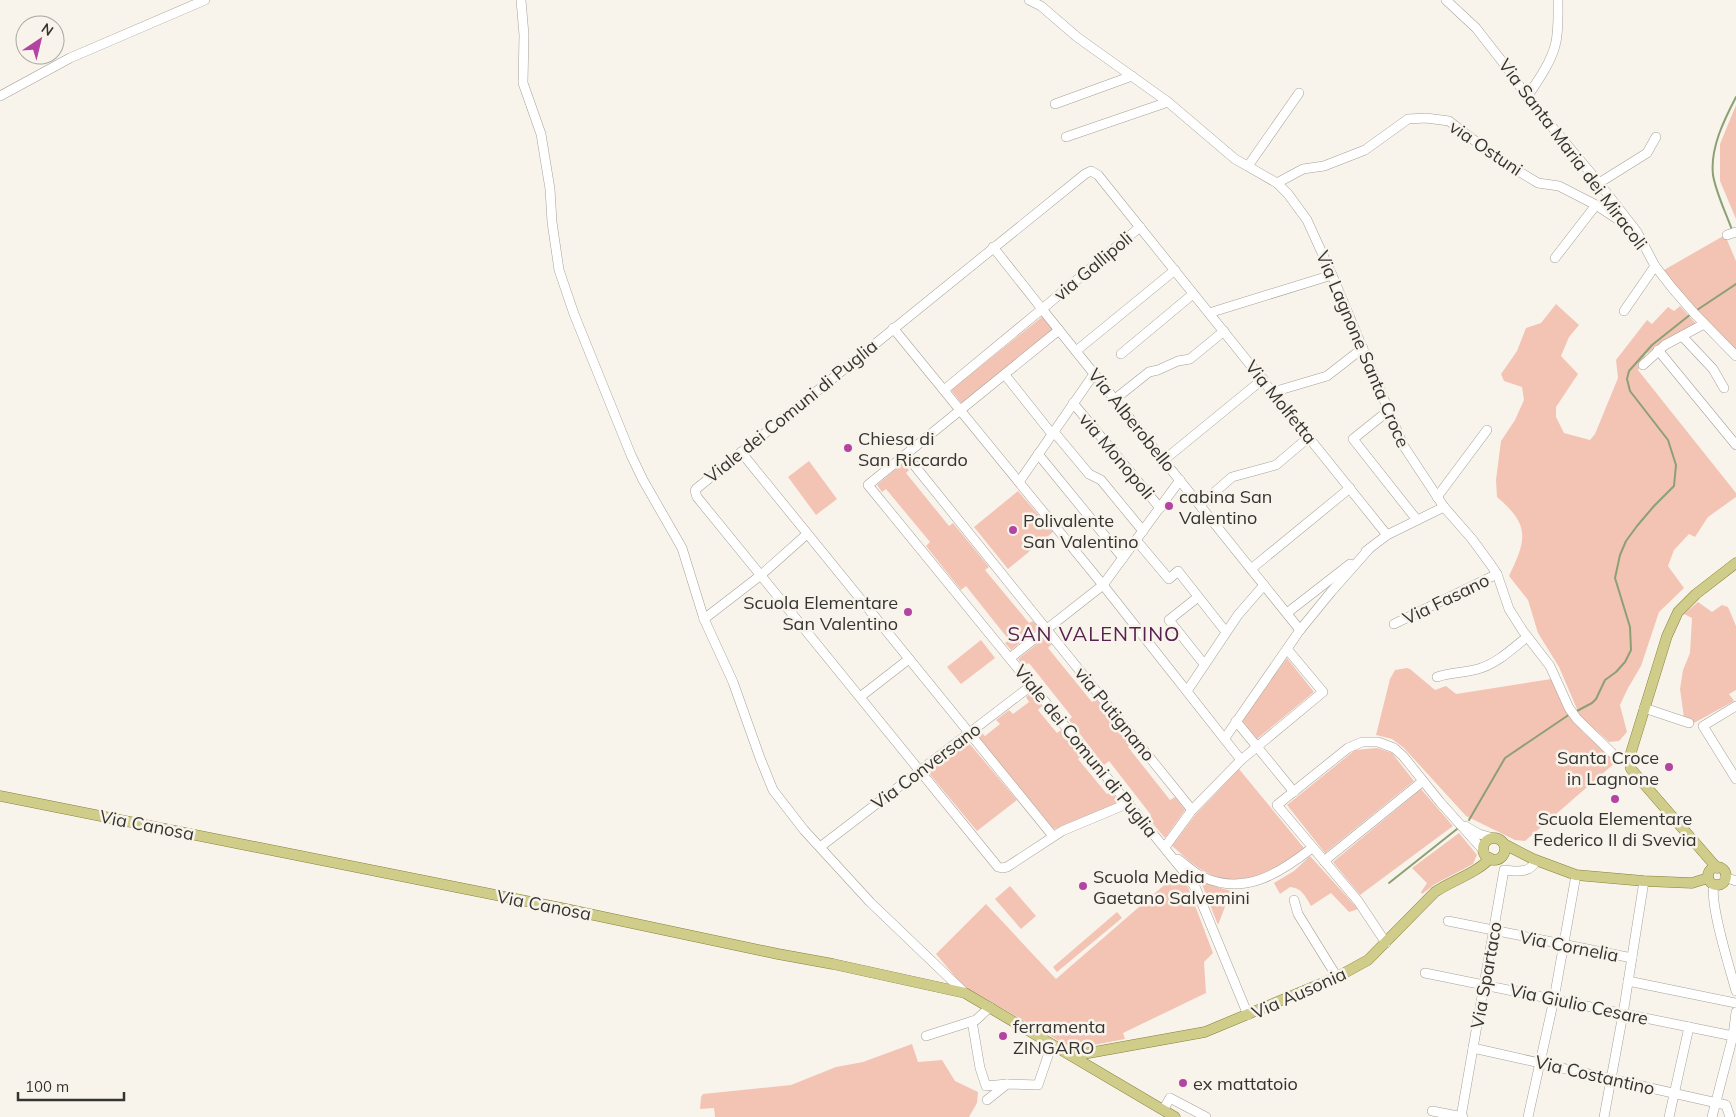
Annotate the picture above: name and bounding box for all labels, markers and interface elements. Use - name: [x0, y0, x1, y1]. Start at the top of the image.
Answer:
- north arrow: [15, 15, 65, 65]
- text: N: [38, 19, 57, 40]
- street label: Via Santa Maria dei Miracoli: [1494, 54, 1652, 254]
- street label: via Ostuni: [1445, 115, 1527, 181]
- street label: via Gallipoli: [1049, 226, 1137, 306]
- street label: Via Lagnone Santa Croce: [1311, 247, 1415, 451]
- street label: Viale dei Comuni di Puglia: [700, 334, 882, 488]
- street label: Via Molfetta: [1240, 355, 1322, 449]
- street label: Via Alberobello: [1083, 364, 1181, 476]
- street label: via Monopoli: [1074, 408, 1160, 504]
- place label: Chiesa di San Riccardo: [858, 427, 968, 471]
- marker: Chiesa di San Riccardo: [842, 442, 854, 454]
- place label: cabina San Valentino: [1179, 485, 1272, 529]
- marker: cabina San Valentino: [1163, 500, 1175, 512]
- place label: Polivalente San Valentino: [1023, 509, 1139, 553]
- marker: Polivalente San Valentino: [1007, 524, 1019, 536]
- street label: Via Fasano: [1399, 568, 1493, 630]
- place label: Scuola Elementare San Valentino: [743, 591, 898, 635]
- marker: Scuola Elementare San Valentino: [902, 606, 914, 618]
- district label: SAN VALENTINO: [1007, 621, 1181, 646]
- street label: Viale dei Comuni di Puglia: [1009, 660, 1163, 842]
- street label: via Putignano: [1070, 662, 1160, 766]
- street label: Via Conversano: [867, 717, 985, 815]
- place label: Santa Croce in Lagnone: [1557, 746, 1659, 790]
- marker: Santa Croce in Lagnone: [1663, 761, 1675, 773]
- marker: Scuola Elementare Federico II di Svevia: [1609, 793, 1621, 805]
- street label: Via Canosa: [98, 805, 196, 845]
- place label: Scuola Elementare Federico II di Svevia: [1533, 807, 1697, 851]
- place label: Scuola Media Gaetano Salvemini: [1093, 865, 1250, 909]
- marker: Scuola Media Gaetano Salvemini: [1077, 880, 1089, 892]
- street label: Via Canosa: [495, 885, 593, 925]
- street label: Via Spartaco: [1465, 920, 1507, 1030]
- street label: Via Cornelia: [1517, 925, 1621, 967]
- street label: Via Ausonia: [1248, 962, 1350, 1024]
- street label: Via Giulio Cesare: [1508, 978, 1650, 1030]
- place label: ferramenta ZINGARO: [1013, 1015, 1106, 1059]
- marker: ferramenta ZINGARO: [997, 1030, 1009, 1042]
- street label: Via Costantino: [1533, 1050, 1657, 1100]
- scale bar: [18, 1070, 124, 1102]
- place label: ex mattatoio: [1193, 1072, 1298, 1095]
- text: 100 m: [25, 1077, 69, 1096]
- marker: ex mattatoio: [1177, 1077, 1189, 1089]

